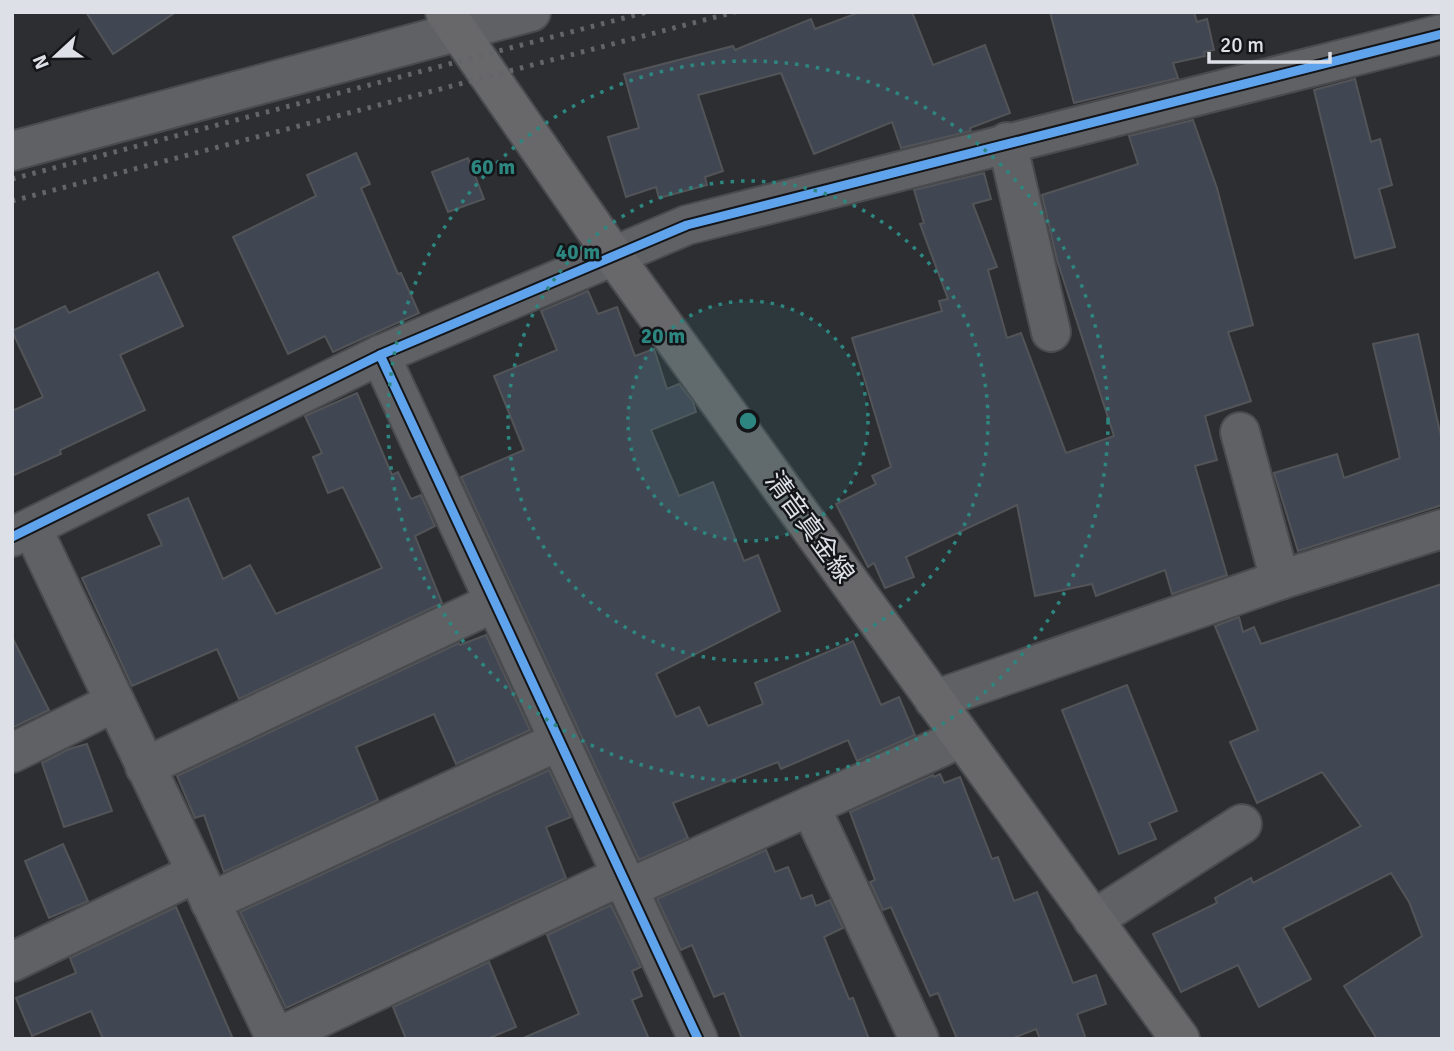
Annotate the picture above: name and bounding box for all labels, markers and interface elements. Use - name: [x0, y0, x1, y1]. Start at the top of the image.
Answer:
- north arrow: [21, 21, 91, 91]
- scale bar: [1209, 21, 1330, 65]
- text: 20 m: [1220, 32, 1264, 58]
- text: N: [28, 51, 55, 73]
- text: 60 m: [471, 154, 515, 180]
- text: 40 m: [556, 239, 600, 265]
- text: 20 m: [641, 323, 685, 349]
- centre of rings: [736, 409, 760, 433]
- street label: 清音真金線: [758, 466, 860, 590]

